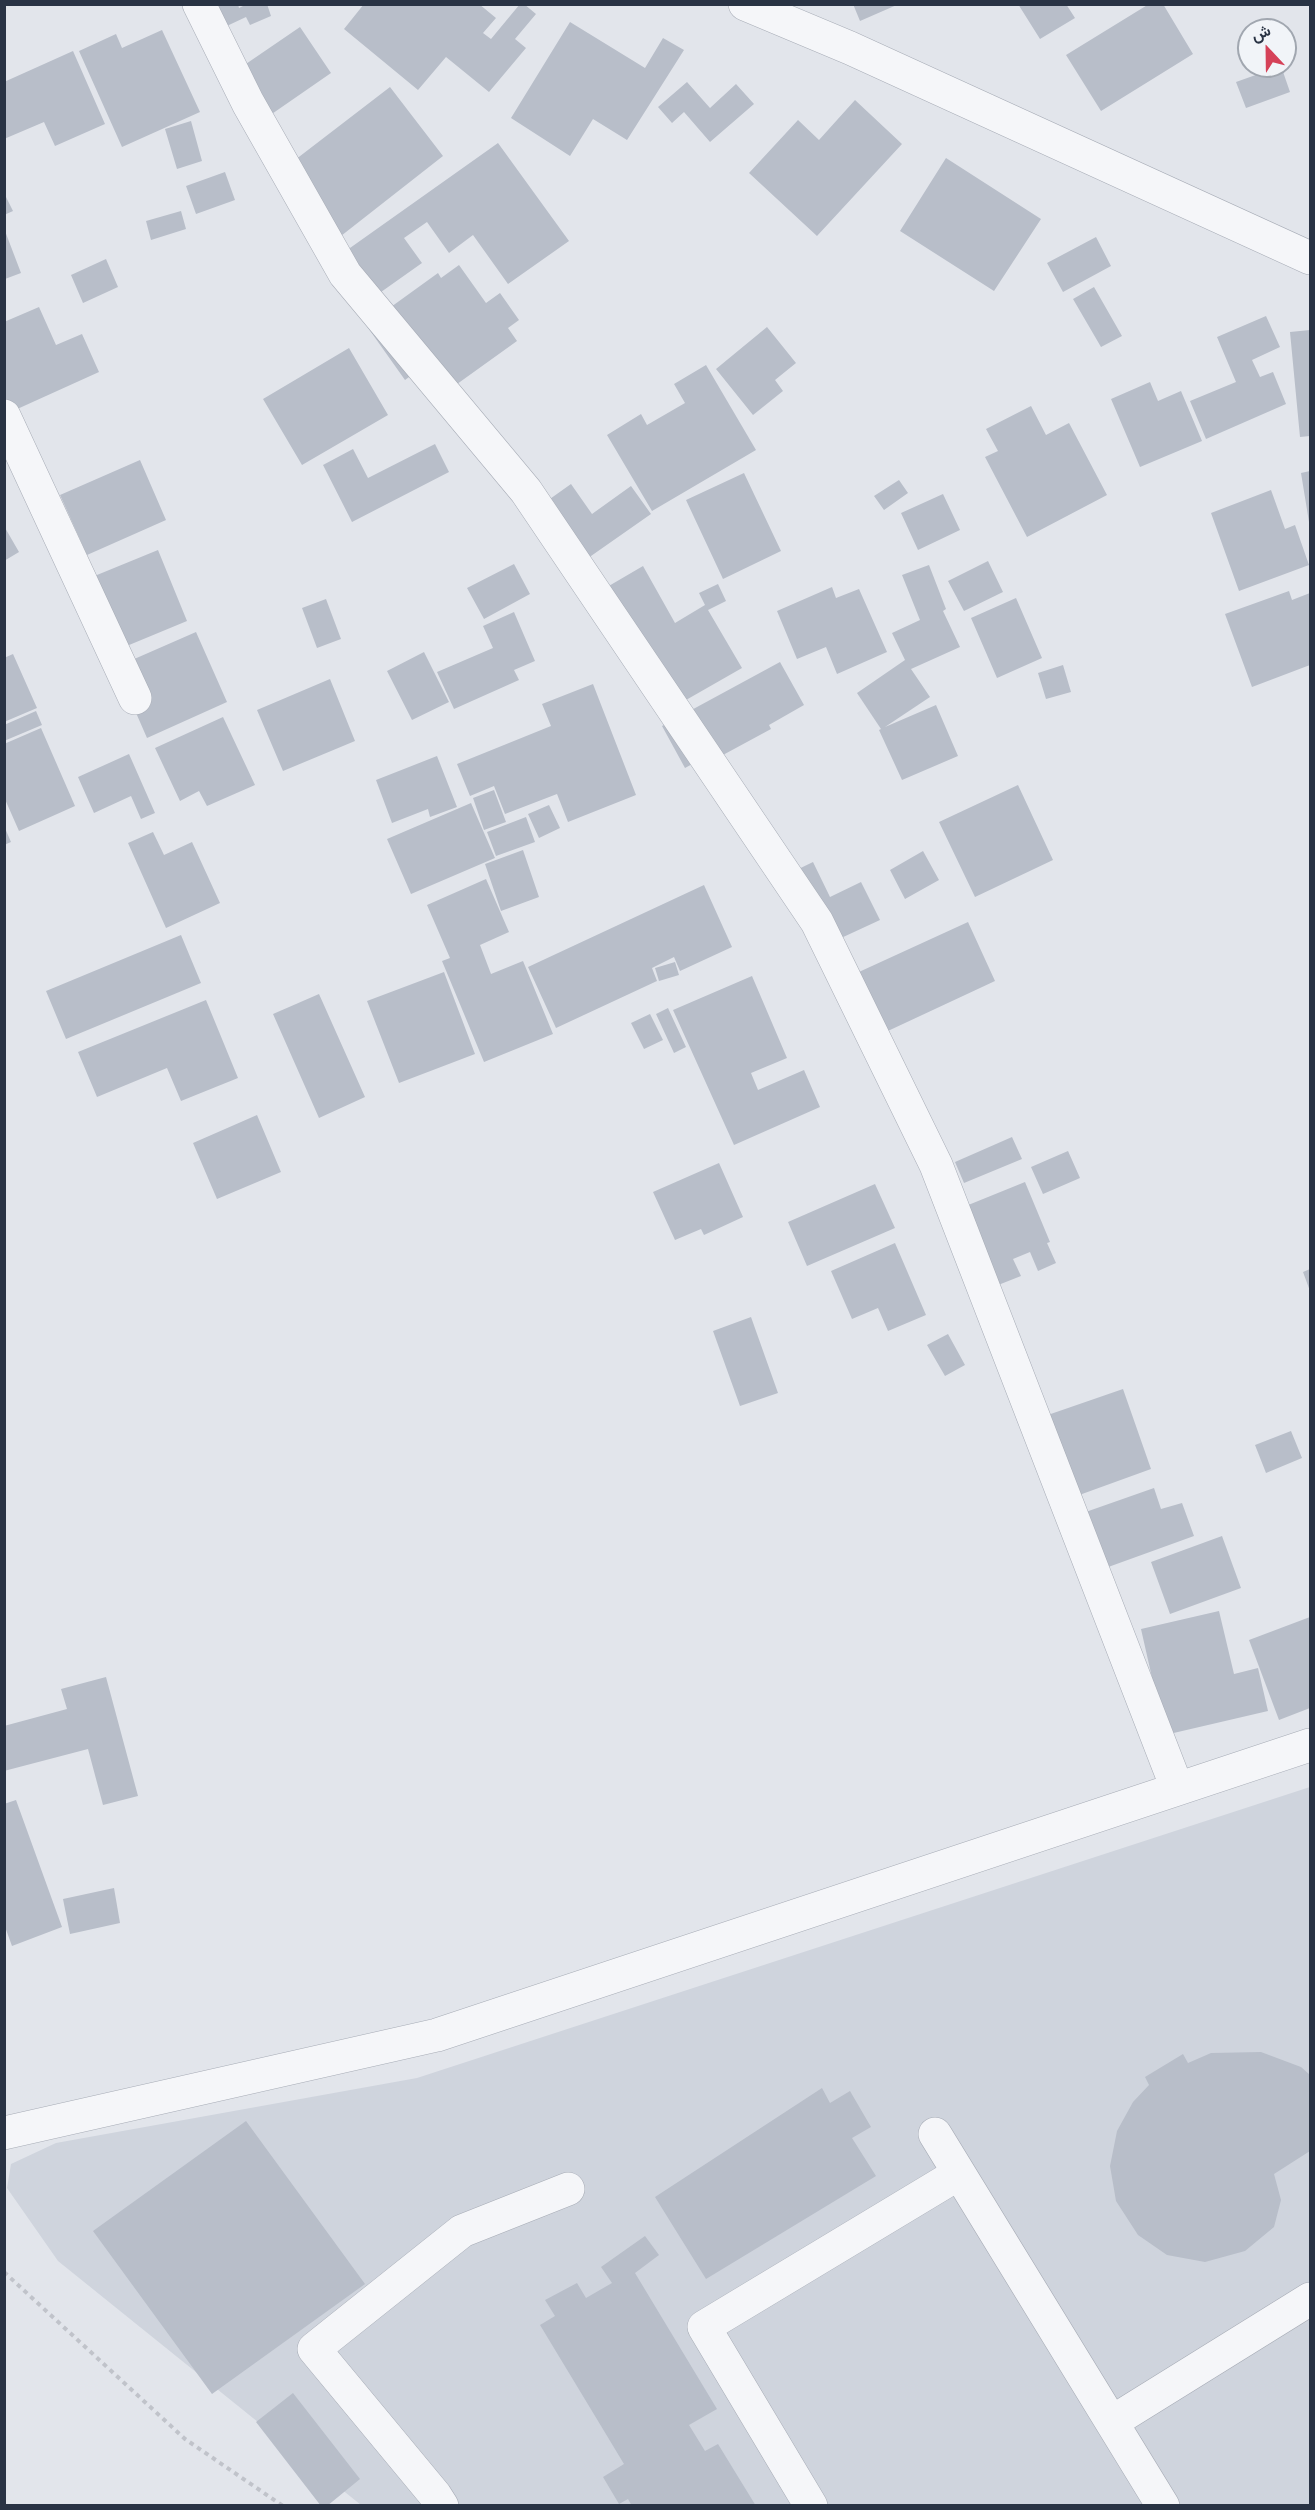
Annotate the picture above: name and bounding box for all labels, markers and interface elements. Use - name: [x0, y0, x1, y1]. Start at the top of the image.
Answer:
- north arrow: [1237, 18, 1297, 78]
- text: ش: [1248, 20, 1273, 45]

